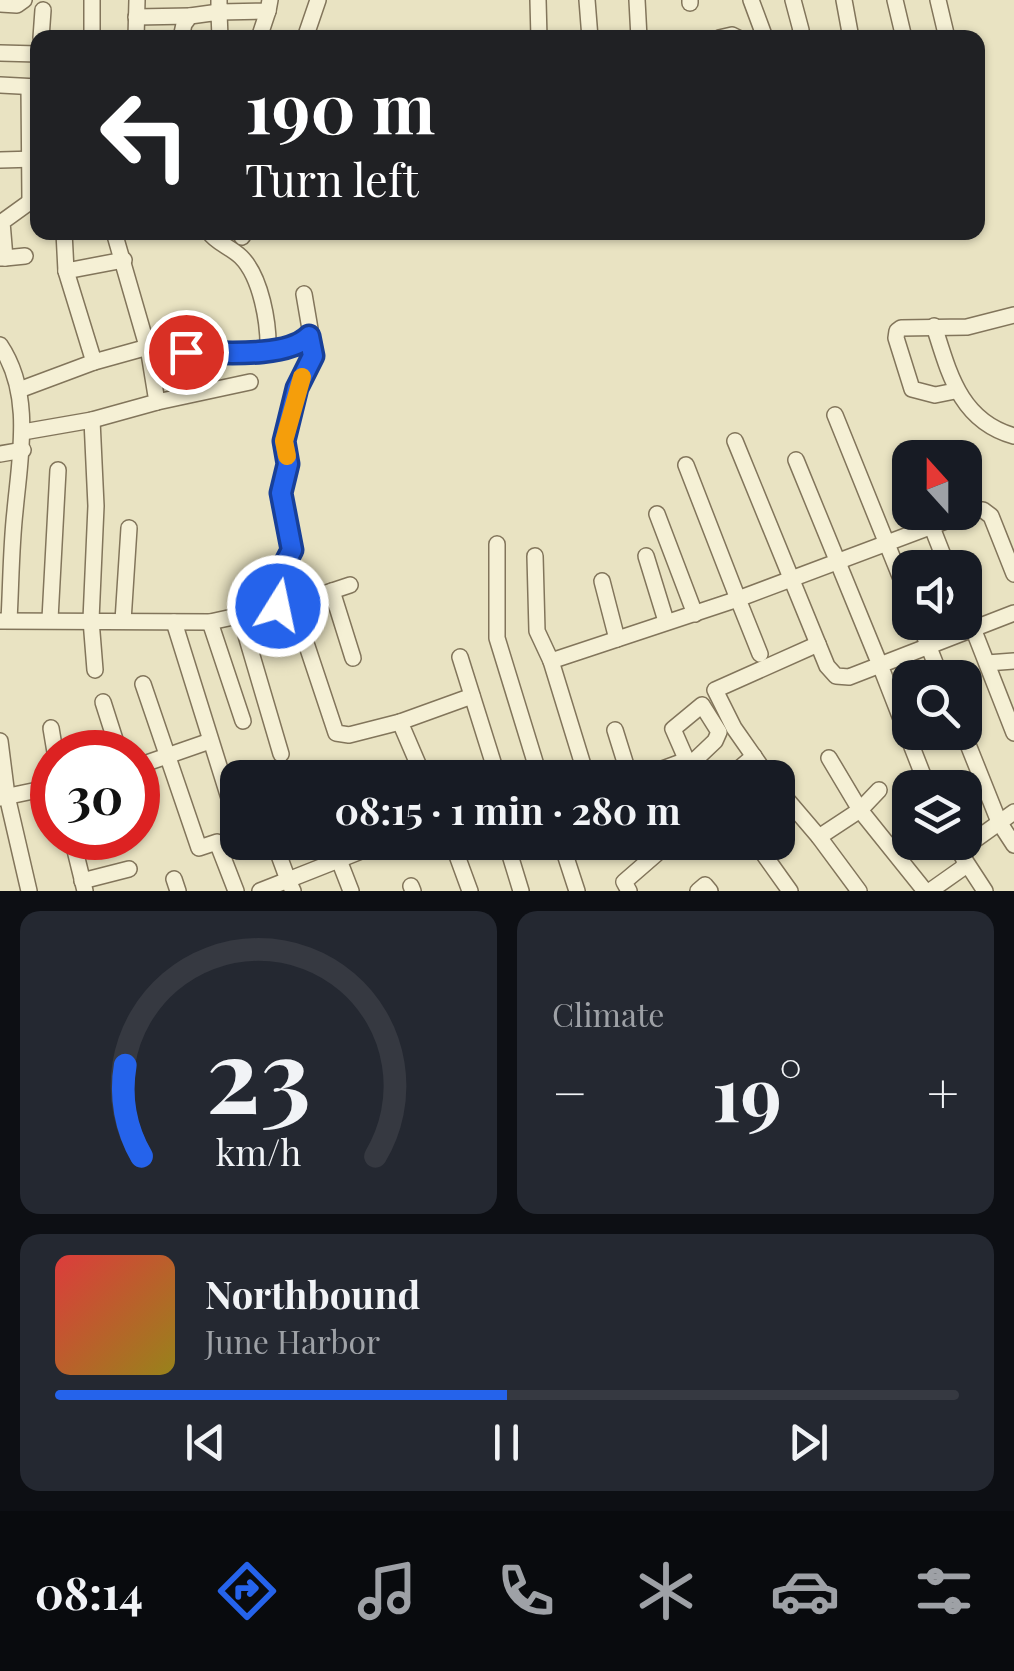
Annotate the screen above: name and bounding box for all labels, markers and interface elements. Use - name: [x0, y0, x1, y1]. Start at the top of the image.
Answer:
- text: 190 m: [245, 58, 435, 152]
- icon: left: [80, 70, 210, 200]
- text: Turn left: [245, 148, 419, 208]
- pin: [144, 310, 229, 395]
- icon: arrive: [159, 325, 214, 380]
- north arrow: [892, 440, 982, 530]
- map controls: [892, 440, 982, 860]
- button: sound: [892, 550, 982, 640]
- position arrow: [226, 554, 330, 658]
- button: search: [892, 660, 982, 750]
- speed limit sign: 30: [30, 730, 160, 860]
- button: layers: [892, 770, 982, 860]
- text: 08:15 · 1 min · 280 m: [334, 784, 681, 835]
- text: Climate: [552, 992, 664, 1035]
- text: 23: [206, 1001, 311, 1140]
- text: 19°: [712, 1041, 802, 1141]
- text: −: [552, 1054, 588, 1128]
- text: +: [927, 1054, 959, 1128]
- text: km/h: [216, 1127, 301, 1175]
- text: Northbound: [205, 1268, 420, 1319]
- text: June Harbor: [205, 1319, 380, 1362]
- icon: previous: [178, 1415, 233, 1470]
- icon: pause: [479, 1415, 534, 1470]
- icon: next: [781, 1415, 836, 1470]
- icon: directions: [212, 1556, 282, 1626]
- icon: music: [352, 1556, 422, 1626]
- icon: phone: [491, 1556, 561, 1626]
- icon: climate: [631, 1556, 701, 1626]
- icon: car: [770, 1556, 840, 1626]
- icon: filters: [909, 1556, 979, 1626]
- text: 08:14: [35, 1561, 143, 1621]

